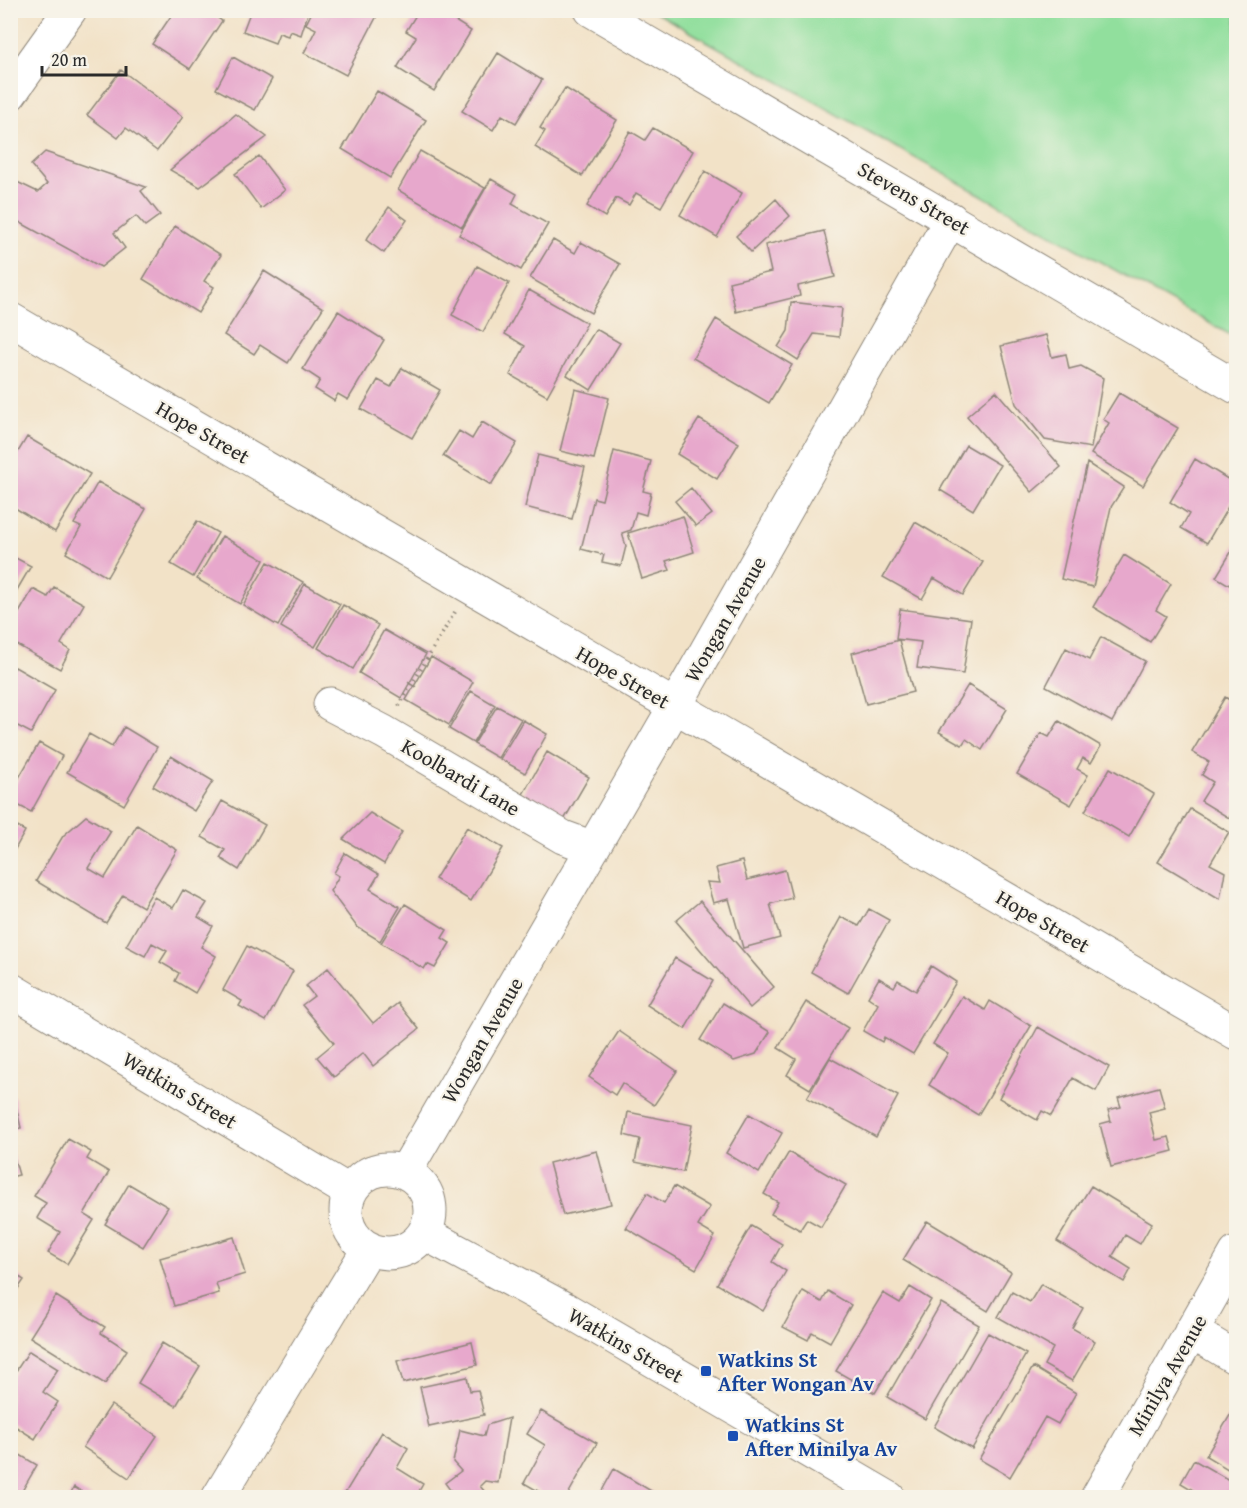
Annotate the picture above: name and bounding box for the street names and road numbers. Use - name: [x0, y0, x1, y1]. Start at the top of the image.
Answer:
- street label: Stevens Street: [852, 153, 976, 243]
- street label: Hope Street: [150, 393, 256, 472]
- street label: Wongan Avenue: [676, 550, 774, 688]
- street label: Hope Street: [570, 638, 676, 717]
- street label: Koolbardi Lane: [396, 730, 526, 824]
- street label: Hope Street: [990, 882, 1096, 961]
- street label: Wongan Avenue: [433, 971, 531, 1109]
- street label: Watkins Street: [117, 1044, 244, 1137]
- street label: Watkins Street: [562, 1299, 690, 1391]
- street label: Minilya Avenue: [1120, 1308, 1214, 1442]

